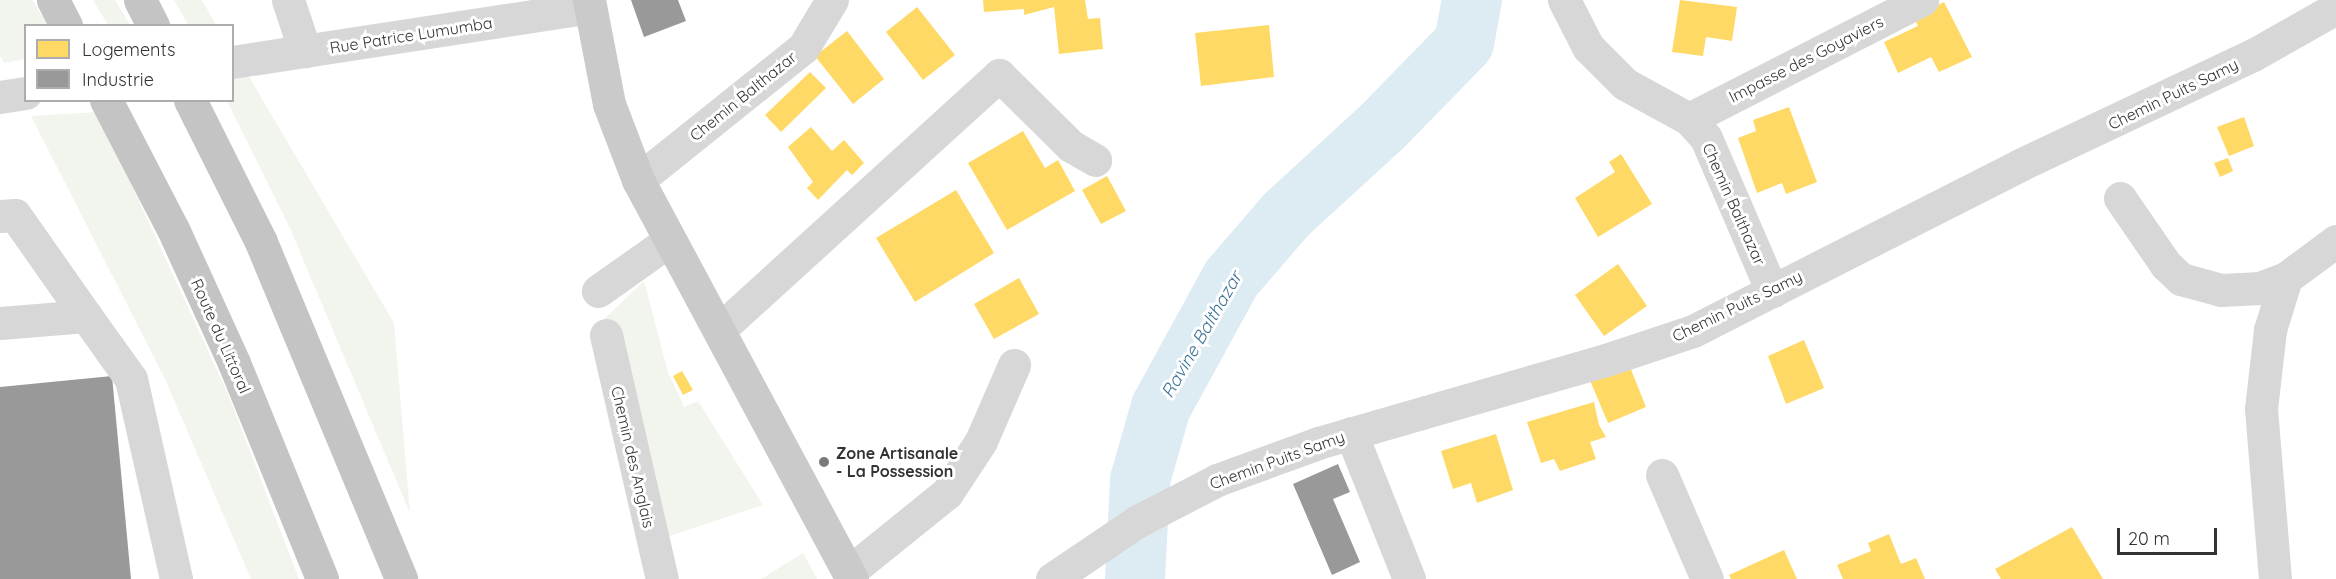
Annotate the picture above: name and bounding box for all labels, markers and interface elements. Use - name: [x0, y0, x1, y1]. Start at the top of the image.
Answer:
- street label: Impasse des Goyaviers: [1725, 12, 1887, 106]
- street label: Rue Patrice Lumumba: [328, 13, 494, 57]
- legend: [24, 24, 234, 102]
- text: Logements: [82, 38, 175, 61]
- street label: Chemin Balthazar: [686, 47, 800, 145]
- street label: Chemin Puits Samy: [2105, 54, 2241, 134]
- text: Industrie: [82, 68, 154, 91]
- street label: Chemin Balthazar: [1698, 140, 1770, 268]
- street label: Chemin Puits Samy: [1669, 266, 1805, 346]
- water label: Ravine Balthazar: [1157, 268, 1247, 402]
- street label: Route du Littoral: [187, 276, 255, 396]
- street label: Chemin des Anglais: [607, 384, 659, 530]
- street label: Chemin Puits Samy: [1207, 427, 1347, 493]
- place label: Zone Artisanale - La Possession: [836, 443, 958, 481]
- marker: Zone Artisanale - La Possession: [817, 455, 831, 469]
- scale bar: [2120, 516, 2220, 554]
- text: 20 m: [2128, 527, 2170, 550]

